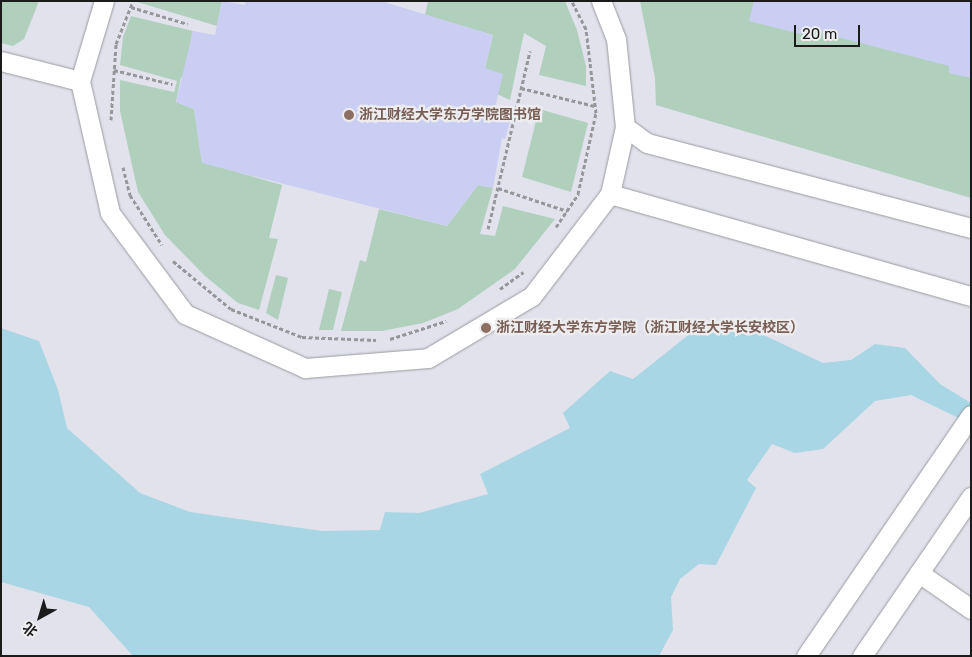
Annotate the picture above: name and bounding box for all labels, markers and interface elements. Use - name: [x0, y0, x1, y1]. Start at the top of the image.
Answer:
- scale bar: [797, 15, 863, 47]
- text: 20 m: [802, 25, 837, 43]
- place label: 浙江财经大学东方学院图书馆: [359, 107, 541, 123]
- marker: 浙江财经大学东方学院图书馆: [343, 109, 355, 121]
- place label: 浙江财经大学东方学院（浙江财经大学长安校区）: [496, 320, 804, 336]
- marker: 浙江财经大学东方学院（浙江财经大学长安校区）: [480, 322, 492, 334]
- north arrow: [15, 592, 65, 642]
- text: 北: [19, 618, 41, 640]

